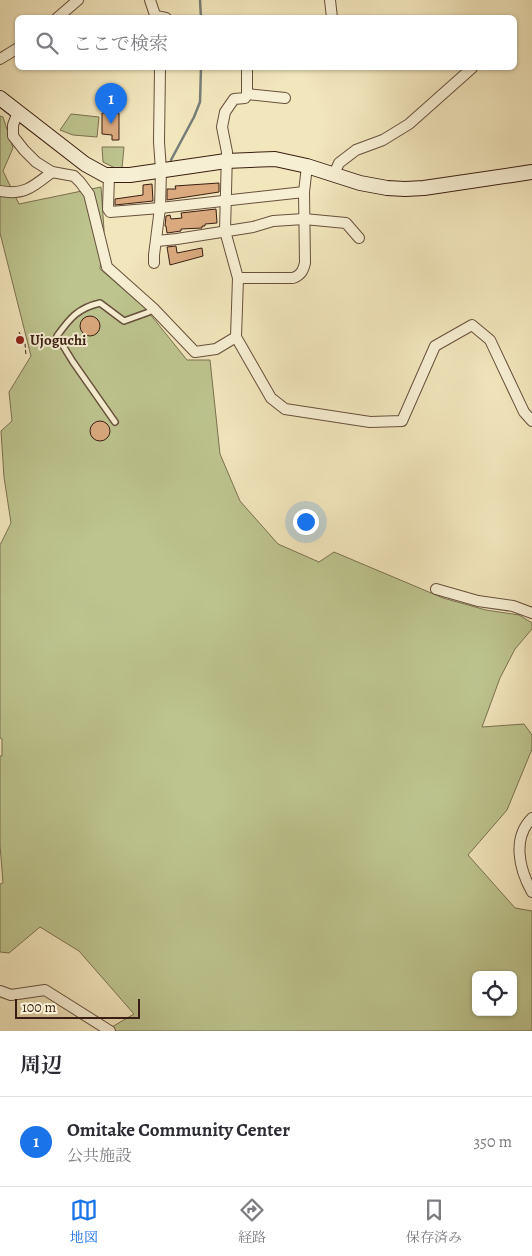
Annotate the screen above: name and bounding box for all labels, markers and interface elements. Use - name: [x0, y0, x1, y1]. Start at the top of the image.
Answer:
- search box: [15, 15, 517, 70]
- icon: search: [33, 29, 61, 57]
- text: ここで検索: [73, 31, 168, 57]
- pin: 1: [95, 83, 127, 124]
- place label: Ujoguchi: [30, 330, 87, 350]
- marker: Ujoguchi: [14, 334, 26, 346]
- your location: [293, 509, 319, 535]
- map controls: [472, 971, 517, 1016]
- button: locate: [472, 971, 517, 1016]
- scale bar: [15, 996, 140, 1019]
- text: 100 m: [22, 998, 56, 1017]
- text: 周辺: [20, 1051, 62, 1079]
- text: Omitake Community Center: [67, 1117, 290, 1143]
- text: 1: [33, 1131, 39, 1153]
- text: 350 m: [473, 1131, 512, 1153]
- text: 公共施設: [67, 1145, 131, 1167]
- tab: 地図: [70, 1196, 98, 1247]
- tab: 経路: [238, 1196, 266, 1247]
- tab: 保存済み: [406, 1196, 462, 1247]

